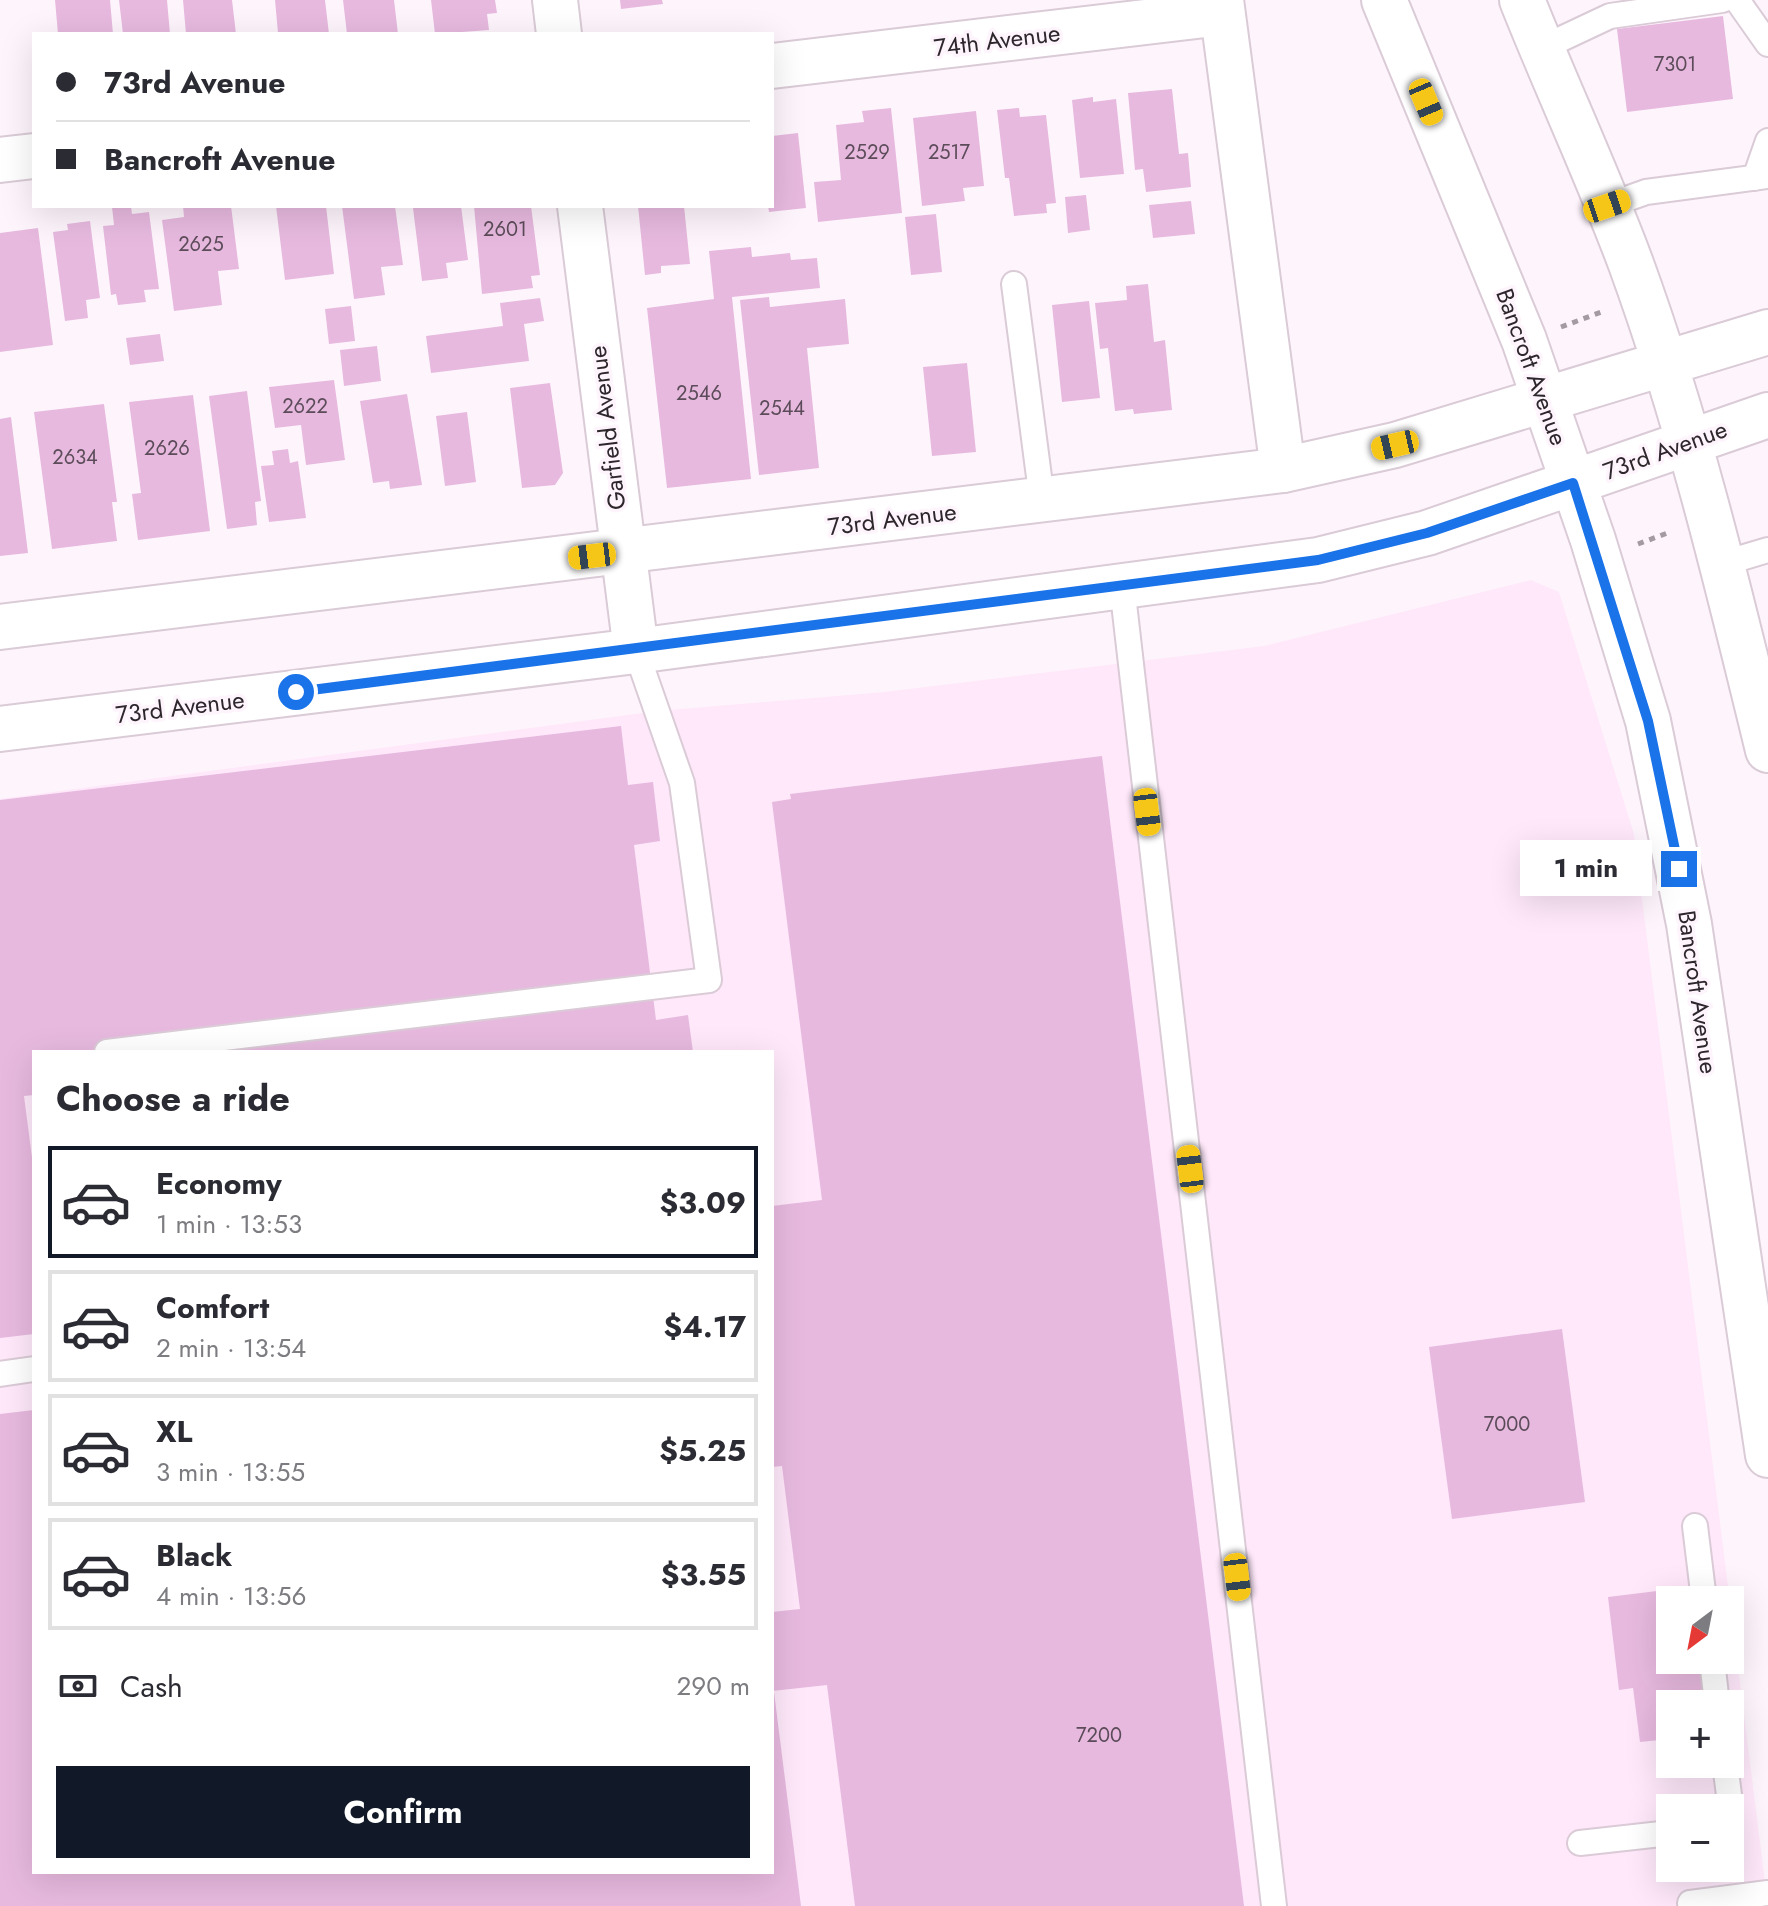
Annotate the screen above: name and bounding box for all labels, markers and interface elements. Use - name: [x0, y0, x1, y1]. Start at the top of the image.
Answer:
- street label: 74th Avenue: [932, 15, 1062, 65]
- house number: 7301: [1654, 50, 1696, 79]
- text: 73rd Avenue: [104, 61, 285, 104]
- car: [1406, 75, 1446, 129]
- text: Bancroft Avenue: [104, 138, 335, 181]
- house number: 2529: [844, 138, 890, 167]
- house number: 2517: [928, 138, 971, 167]
- car: [1580, 187, 1634, 225]
- house number: 2601: [483, 215, 527, 244]
- house number: 2625: [178, 230, 224, 259]
- street label: Bancroft Avenue: [1487, 284, 1577, 450]
- street label: Garfield Avenue: [580, 344, 634, 512]
- house number: 2546: [676, 379, 722, 408]
- house number: 2622: [282, 392, 328, 421]
- house number: 2544: [759, 394, 805, 423]
- street label: 73rd Avenue: [1598, 411, 1732, 489]
- car: [1369, 428, 1421, 462]
- house number: 2626: [144, 434, 190, 463]
- house number: 2634: [52, 443, 98, 472]
- street label: 73rd Avenue: [826, 494, 958, 544]
- car: [567, 541, 617, 571]
- route start: [278, 674, 314, 710]
- street label: 73rd Avenue: [114, 682, 246, 732]
- car: [1132, 787, 1162, 837]
- callout: 1 min: [1519, 841, 1651, 897]
- text: 1 min: [1554, 849, 1618, 887]
- route end: [1661, 851, 1697, 887]
- street label: Bancroft Avenue: [1669, 908, 1727, 1076]
- text: Choose a ride: [56, 1072, 290, 1124]
- car: [1175, 1144, 1205, 1194]
- text: Economy: [156, 1162, 282, 1205]
- icon: car: [60, 1166, 132, 1238]
- text: $3.09: [660, 1181, 746, 1224]
- text: 1 min · 13:53: [156, 1205, 302, 1243]
- text: Comfort: [156, 1286, 269, 1329]
- icon: car: [60, 1290, 132, 1362]
- text: $4.17: [663, 1305, 746, 1348]
- text: 2 min · 13:54: [156, 1329, 306, 1367]
- text: XL: [156, 1410, 192, 1453]
- house number: 7000: [1484, 1410, 1530, 1439]
- icon: car: [60, 1414, 132, 1486]
- text: $5.25: [659, 1429, 746, 1472]
- text: 3 min · 13:55: [156, 1453, 305, 1491]
- text: Black: [156, 1534, 232, 1577]
- icon: car: [60, 1538, 132, 1610]
- car: [1222, 1552, 1252, 1602]
- text: $3.55: [661, 1553, 746, 1596]
- text: 4 min · 13:56: [156, 1577, 306, 1615]
- north arrow: [1656, 1586, 1744, 1674]
- map controls: [1656, 1586, 1744, 1882]
- icon: cash: [56, 1664, 100, 1708]
- text: Cash: [120, 1665, 183, 1708]
- text: 290 m: [677, 1667, 750, 1705]
- button: +: [1656, 1690, 1744, 1778]
- house number: 7200: [1076, 1721, 1122, 1750]
- button: Confirm: [56, 1766, 750, 1858]
- button: −: [1656, 1794, 1744, 1882]

